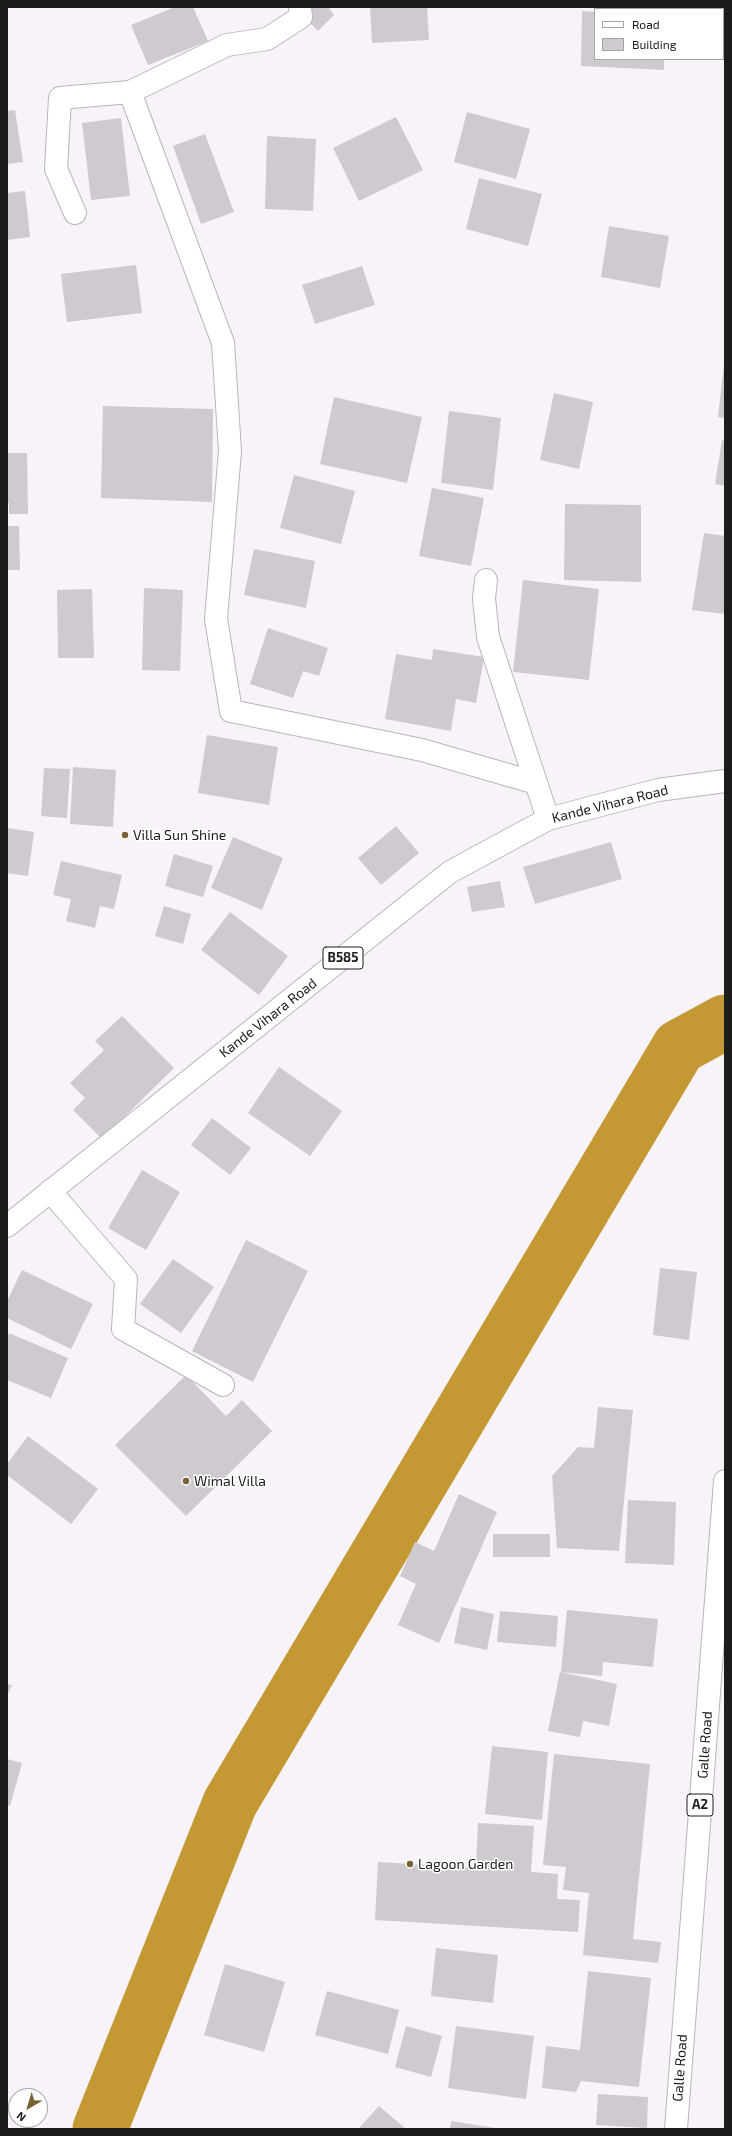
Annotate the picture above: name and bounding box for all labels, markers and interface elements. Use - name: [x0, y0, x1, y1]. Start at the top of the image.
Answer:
- legend: [594, 8, 724, 60]
- text: Road: [632, 17, 660, 31]
- text: Building: [632, 37, 676, 51]
- street label: Kande Vihara Road: [550, 781, 670, 827]
- place label: Villa Sun Shine: [133, 827, 226, 843]
- marker: Villa Sun Shine: [120, 830, 130, 840]
- road number: B585: [323, 947, 363, 969]
- street label: Kande Vihara Road: [216, 975, 320, 1061]
- place label: Wimal Villa: [194, 1473, 266, 1489]
- marker: Wimal Villa: [181, 1476, 191, 1486]
- street label: Galle Road: [694, 1711, 716, 1779]
- road number: A2: [687, 1794, 713, 1816]
- place label: Lagoon Garden: [418, 1856, 513, 1872]
- marker: Lagoon Garden: [405, 1859, 415, 1869]
- street label: Galle Road: [669, 2034, 691, 2102]
- north arrow: [8, 2088, 48, 2128]
- text: N: [14, 2109, 28, 2125]

